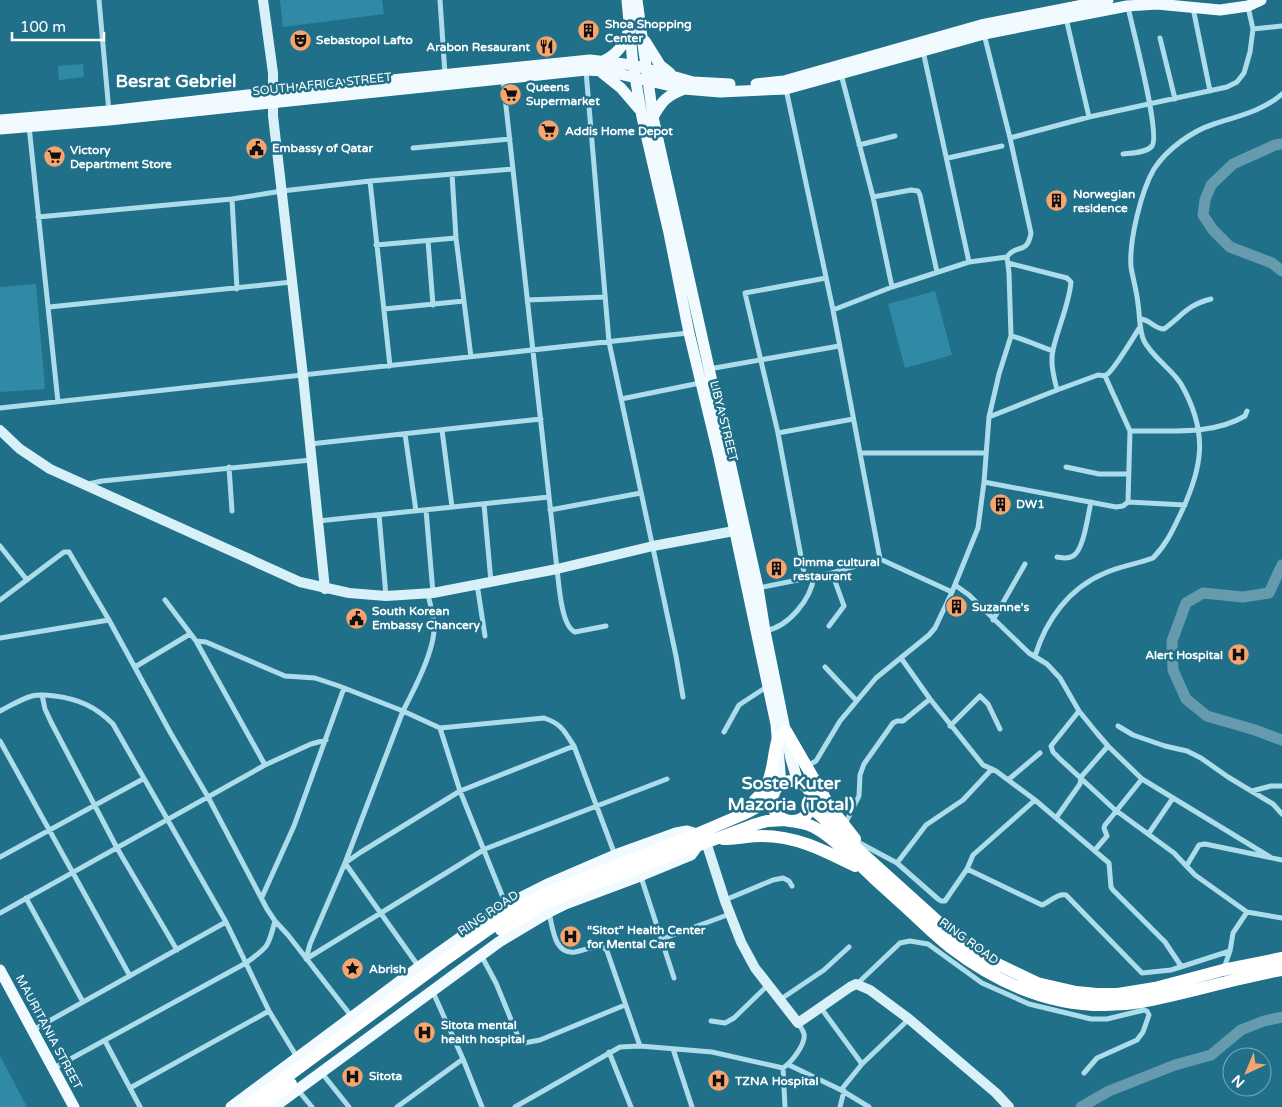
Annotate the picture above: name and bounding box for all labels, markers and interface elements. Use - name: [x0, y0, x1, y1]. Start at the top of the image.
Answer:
- scale bar: [12, 10, 105, 42]
- place label: Shoa Shopping Center: [605, 17, 692, 45]
- text: 100 m: [20, 18, 66, 36]
- building icon: Shoa Shopping Center: [577, 19, 601, 43]
- theatre icon: Sebastopol Lafto: [288, 28, 312, 52]
- place label: Sebastopol Lafto: [316, 33, 413, 48]
- restaurant icon: Arabon Resaurant: [534, 35, 558, 59]
- place label: Arabon Resaurant: [426, 40, 530, 54]
- district label: Besrat Gebriel: [116, 70, 236, 92]
- street label: SOUTH AFRICA STREET: [252, 70, 393, 98]
- place label: Queens Supermarket: [526, 80, 600, 109]
- supermarket icon: Queens Supermarket: [498, 82, 522, 106]
- supermarket icon: Addis Home Depot: [537, 119, 561, 143]
- place label: Addis Home Depot: [565, 124, 673, 139]
- public building icon: Embassy of Qatar: [244, 136, 268, 160]
- place label: Embassy of Qatar: [272, 141, 373, 156]
- place label: Victory Department Store: [70, 143, 172, 172]
- supermarket icon: Victory Department Store: [42, 145, 66, 169]
- place label: Norwegian residence: [1073, 187, 1135, 215]
- building icon: Norwegian residence: [1045, 189, 1069, 213]
- street label: LIBYA STREET: [707, 379, 741, 464]
- building icon: DW1: [988, 492, 1012, 516]
- place label: DW1: [1016, 497, 1045, 511]
- place label: Dimma cultural restaurant: [793, 555, 880, 583]
- building icon: Dimma cultural restaurant: [765, 557, 789, 581]
- building icon: Suzanne's: [944, 595, 968, 619]
- place label: Suzanne's: [972, 600, 1029, 614]
- place label: South Korean Embassy Chancery: [372, 604, 480, 633]
- public building icon: South Korean Embassy Chancery: [344, 606, 368, 630]
- hospital icon: Alert Hospital: [1227, 643, 1251, 667]
- place label: Alert Hospital: [1145, 648, 1223, 663]
- district label: Soste Kuter Mazoria (Total): [728, 772, 855, 815]
- street label: RING ROAD: [455, 888, 521, 938]
- street label: RING ROAD: [937, 915, 1001, 967]
- place label: “Sitot” Health Center for Mental Care: [586, 923, 706, 951]
- hospital icon: “Sitot” Health Center for Mental Care: [559, 925, 583, 949]
- place icon: Abrish: [341, 957, 365, 981]
- place label: Abrish: [369, 962, 406, 976]
- street label: MAURITANIA STREET: [13, 972, 85, 1092]
- place label: Sitota mental health hospital: [441, 1018, 525, 1047]
- hospital icon: Sitota mental health hospital: [413, 1020, 437, 1044]
- north arrow: [1222, 1047, 1272, 1097]
- hospital icon: Sitota: [341, 1064, 365, 1088]
- place label: Sitota: [369, 1069, 403, 1083]
- hospital icon: TZNA Hospital: [707, 1069, 731, 1093]
- text: N: [1228, 1071, 1248, 1091]
- place label: TZNA Hospital: [734, 1074, 819, 1089]

